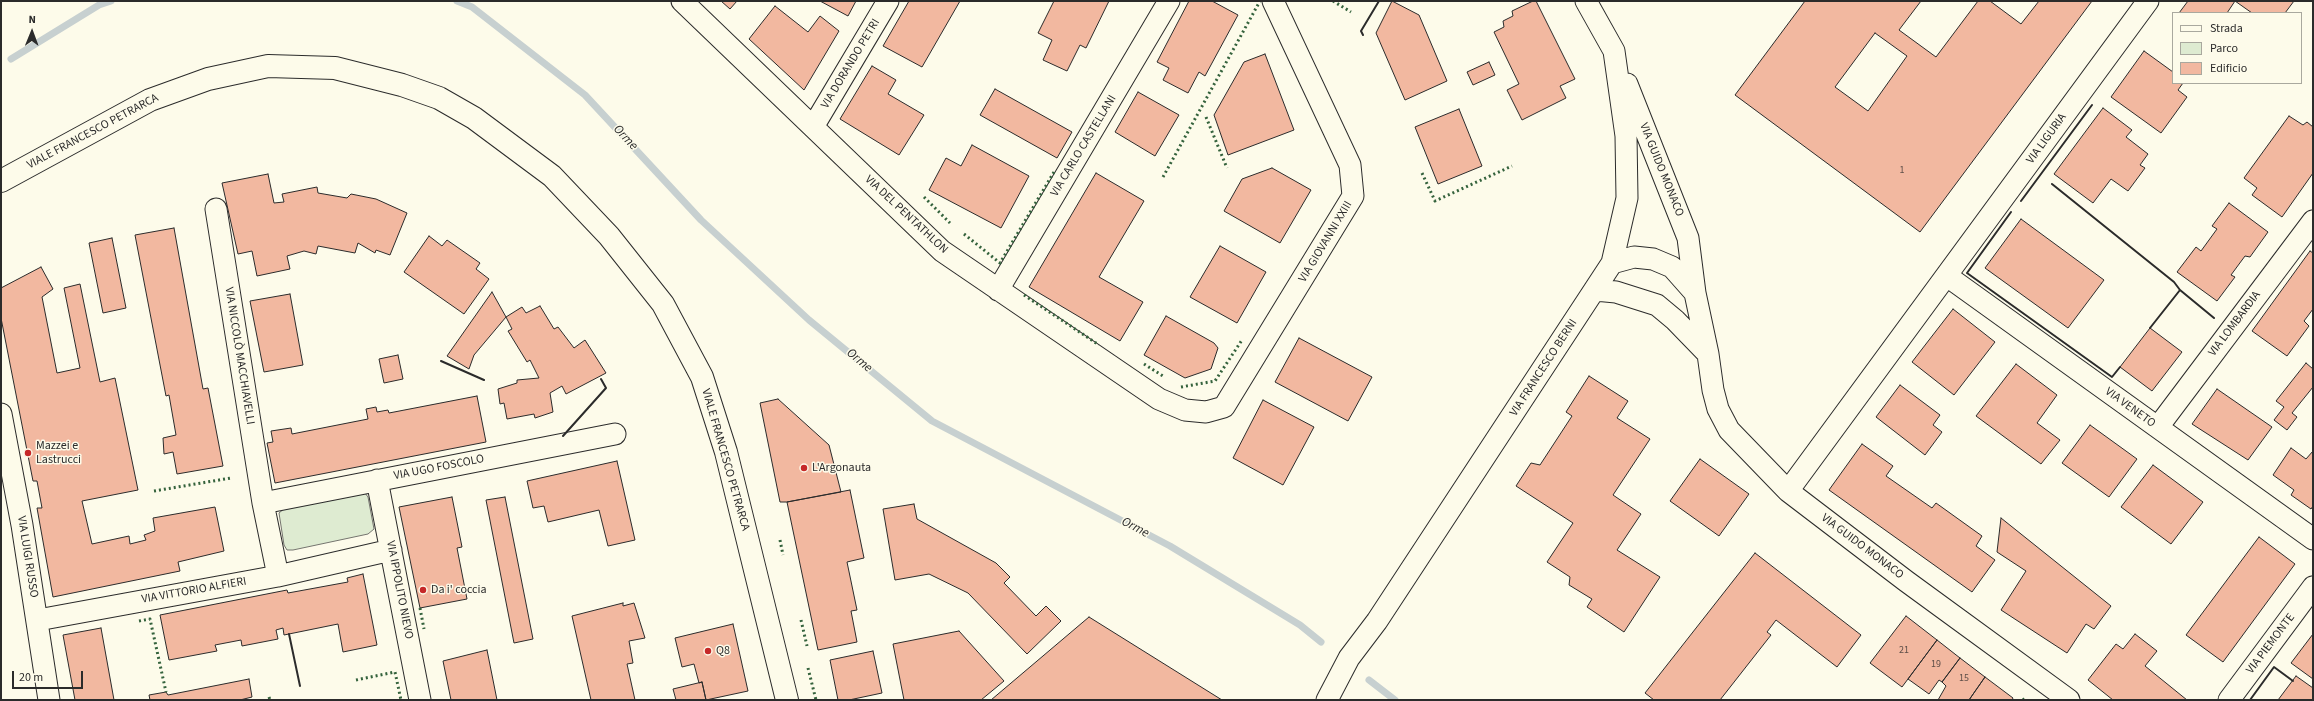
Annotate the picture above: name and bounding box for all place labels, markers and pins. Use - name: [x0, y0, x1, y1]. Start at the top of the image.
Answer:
- place label: Mazzei e Lastrucci: [36, 439, 81, 467]
- marker: Mazzei e Lastrucci: [23, 448, 33, 458]
- place label: L'Argonauta: [812, 461, 871, 475]
- marker: L'Argonauta: [799, 463, 809, 473]
- place label: Da i' coccia: [431, 583, 487, 597]
- marker: Da i' coccia: [418, 585, 428, 595]
- place label: Q8: [716, 644, 730, 658]
- marker: Q8: [703, 646, 713, 656]

